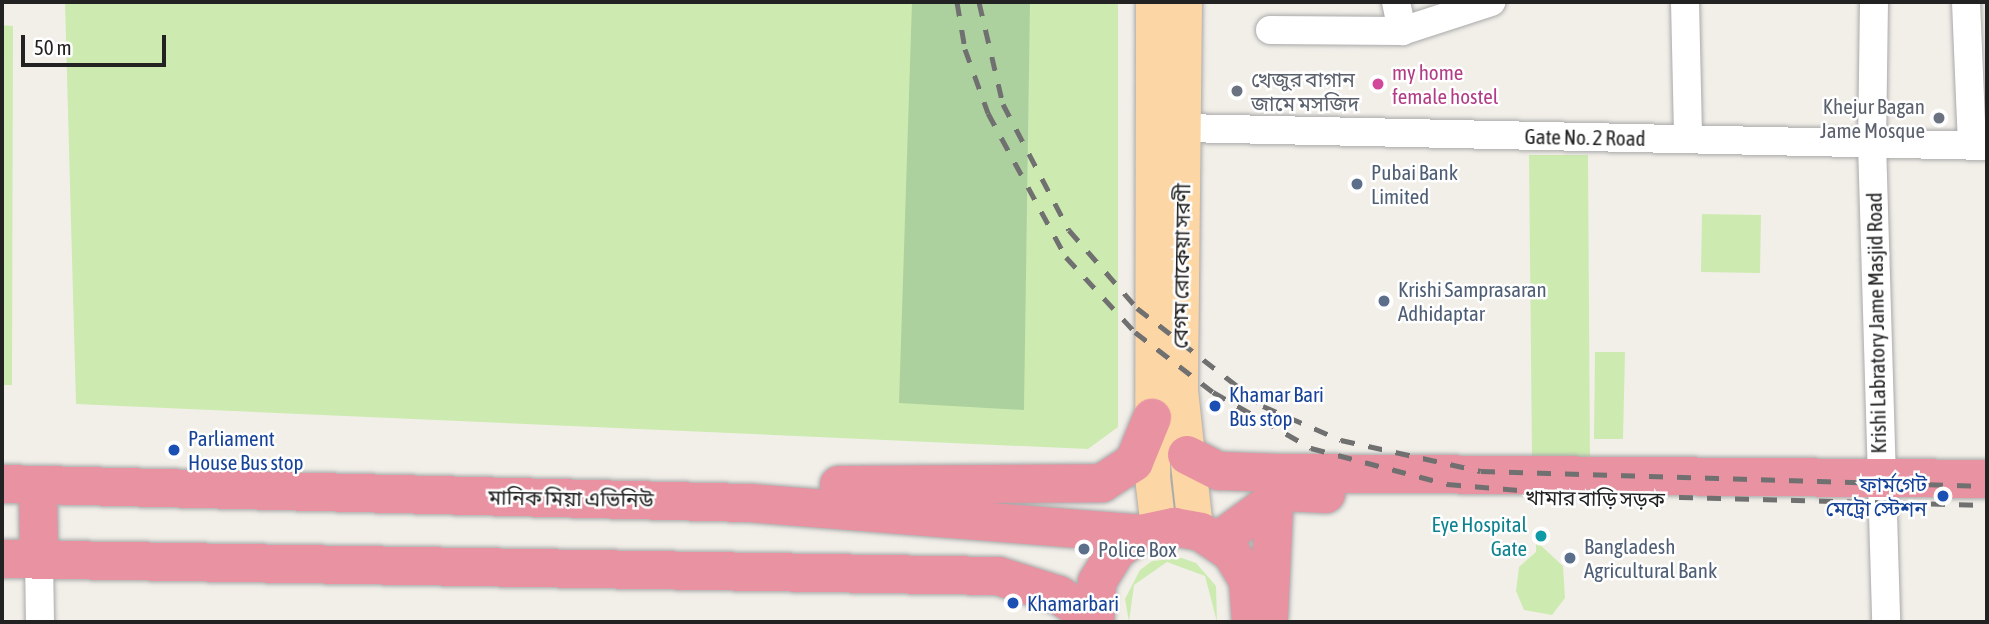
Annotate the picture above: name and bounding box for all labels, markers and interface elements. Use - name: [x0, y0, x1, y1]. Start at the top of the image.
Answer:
- scale bar: [24, 21, 170, 65]
- text: 50 m: [34, 35, 72, 59]
- place label: my home female hostel: [1392, 59, 1498, 109]
- place label: খেজুর বাগান জামে মসজিদ: [1251, 66, 1359, 116]
- marker: my home female hostel: [1370, 76, 1386, 92]
- marker: খেজুর বাগান জামে মসজিদ: [1229, 83, 1245, 99]
- place label: Khejur Bagan Jame Mosque: [1820, 93, 1925, 143]
- marker: Khejur Bagan Jame Mosque: [1931, 110, 1947, 126]
- street label: Gate No. 2 Road: [1524, 123, 1646, 151]
- place label: Pubai Bank Limited: [1371, 159, 1458, 209]
- marker: Pubai Bank Limited: [1349, 176, 1365, 192]
- street label: বেগম রোকেয়া সরণী: [1167, 183, 1195, 349]
- street label: Krishi Labratory Jame Masjid Road: [1861, 192, 1891, 454]
- place label: Krishi Samprasaran Adhidaptar: [1398, 276, 1547, 326]
- marker: Krishi Samprasaran Adhidaptar: [1376, 293, 1392, 309]
- place label: Khamar Bari Bus stop: [1229, 381, 1324, 431]
- marker: Khamar Bari Bus stop: [1207, 398, 1223, 414]
- place label: Parliament House Bus stop: [188, 425, 303, 475]
- marker: Parliament House Bus stop: [166, 442, 182, 458]
- place label: ফার্মগেট মেট্রো স্টেশন: [1825, 471, 1927, 521]
- street label: মানিক মিয়া এভিনিউ: [488, 484, 654, 512]
- street label: খামার বাড়ি সড়ক: [1525, 484, 1665, 512]
- marker: ফার্মগেট মেট্রো স্টেশন: [1933, 486, 1953, 506]
- place label: Eye Hospital Gate: [1432, 511, 1527, 561]
- marker: Eye Hospital Gate: [1533, 528, 1549, 544]
- place label: Bangladesh Agricultural Bank: [1584, 533, 1717, 583]
- place label: Police Box: [1098, 536, 1177, 562]
- marker: Police Box: [1076, 541, 1092, 557]
- marker: Bangladesh Agricultural Bank: [1562, 550, 1578, 566]
- place label: Khamarbari: [1027, 590, 1119, 616]
- marker: Khamarbari: [1005, 595, 1021, 611]

